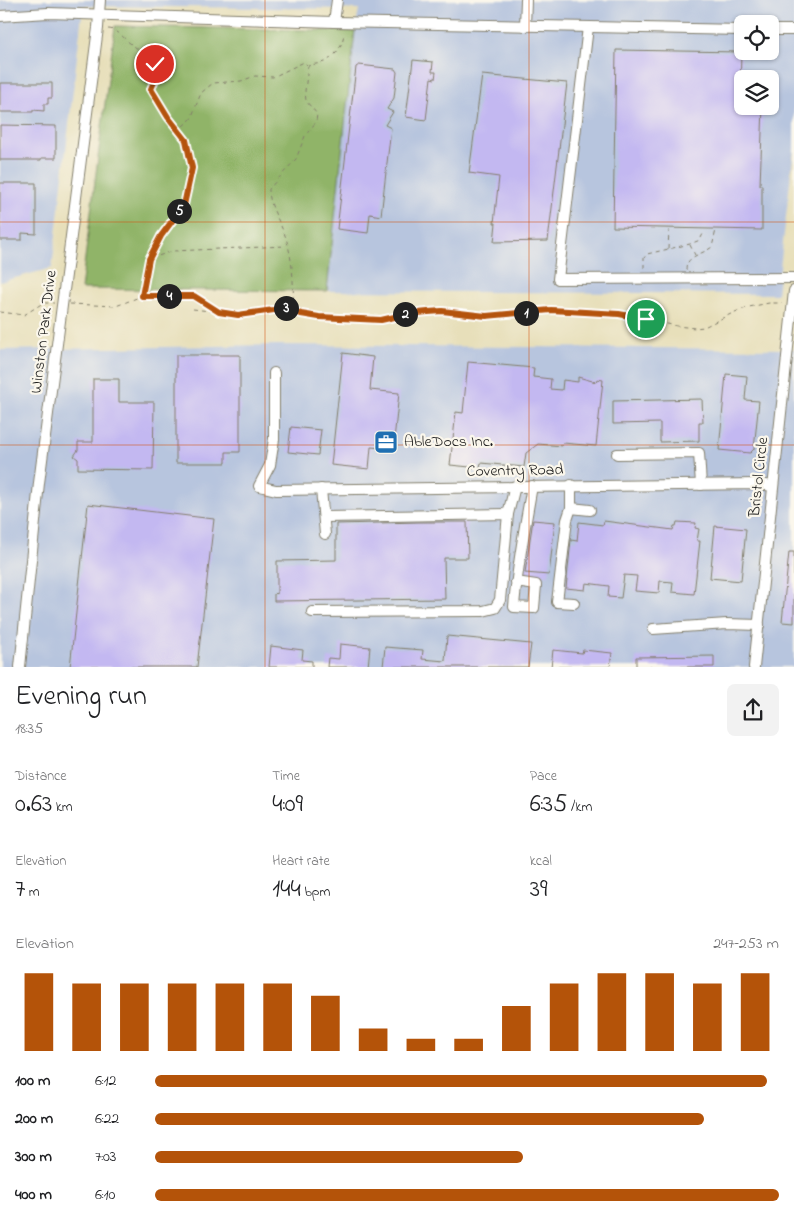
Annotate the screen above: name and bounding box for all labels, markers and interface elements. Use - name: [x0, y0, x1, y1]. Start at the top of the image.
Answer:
- map controls: [734, 15, 779, 115]
- button: locate: [734, 15, 779, 60]
- pin: [134, 43, 176, 85]
- icon: check: [141, 50, 169, 78]
- button: layers: [734, 70, 779, 115]
- pin: 5: [166, 198, 192, 224]
- text: 5: [175, 201, 184, 222]
- street label: Winston Park Drive: [25, 268, 64, 395]
- pin: 4: [156, 284, 182, 308]
- text: 4: [167, 286, 172, 307]
- pin: 3: [274, 296, 298, 320]
- text: 3: [284, 298, 289, 319]
- pin: [625, 298, 667, 340]
- pin: 1: [514, 300, 538, 326]
- pin: 2: [392, 302, 418, 326]
- text: 1: [524, 303, 529, 324]
- text: 2: [402, 304, 409, 325]
- icon: arrive: [632, 305, 660, 333]
- office icon: AbleDocs Inc.: [373, 429, 399, 455]
- place label: AbleDocs Inc.: [404, 430, 493, 454]
- street label: Bristol Circle: [743, 435, 775, 519]
- street label: Coventry Road: [466, 458, 564, 484]
- text: Evening run: [15, 677, 147, 718]
- button: share: [727, 684, 779, 736]
- text: 18:35: [15, 717, 43, 741]
- text: Distance: [15, 766, 67, 787]
- text: Time: [272, 766, 300, 787]
- text: Pace: [530, 766, 557, 787]
- text: 0.63: [15, 787, 52, 823]
- text: 4:09: [272, 787, 303, 823]
- text: 6:35: [530, 787, 567, 823]
- text: km: [52, 797, 73, 818]
- text: /km: [567, 797, 592, 818]
- text: Elevation: [15, 851, 66, 872]
- text: Heart rate: [272, 851, 330, 872]
- text: kcal: [530, 851, 552, 872]
- text: 7: [15, 872, 25, 908]
- text: 144: [272, 872, 301, 908]
- text: 39: [530, 872, 548, 908]
- text: m: [25, 882, 40, 903]
- text: bpm: [301, 882, 330, 903]
- text: Elevation: [15, 932, 74, 956]
- text: 247–253 m: [713, 932, 779, 956]
- text: 100 m: [15, 1069, 50, 1093]
- text: 6:12: [95, 1069, 116, 1093]
- text: 200 m: [15, 1107, 53, 1131]
- text: 6:22: [95, 1107, 119, 1131]
- text: 300 m: [15, 1145, 52, 1169]
- text: 7:03: [95, 1145, 116, 1169]
- text: 400 m: [15, 1183, 52, 1207]
- text: 6:10: [95, 1183, 115, 1207]

